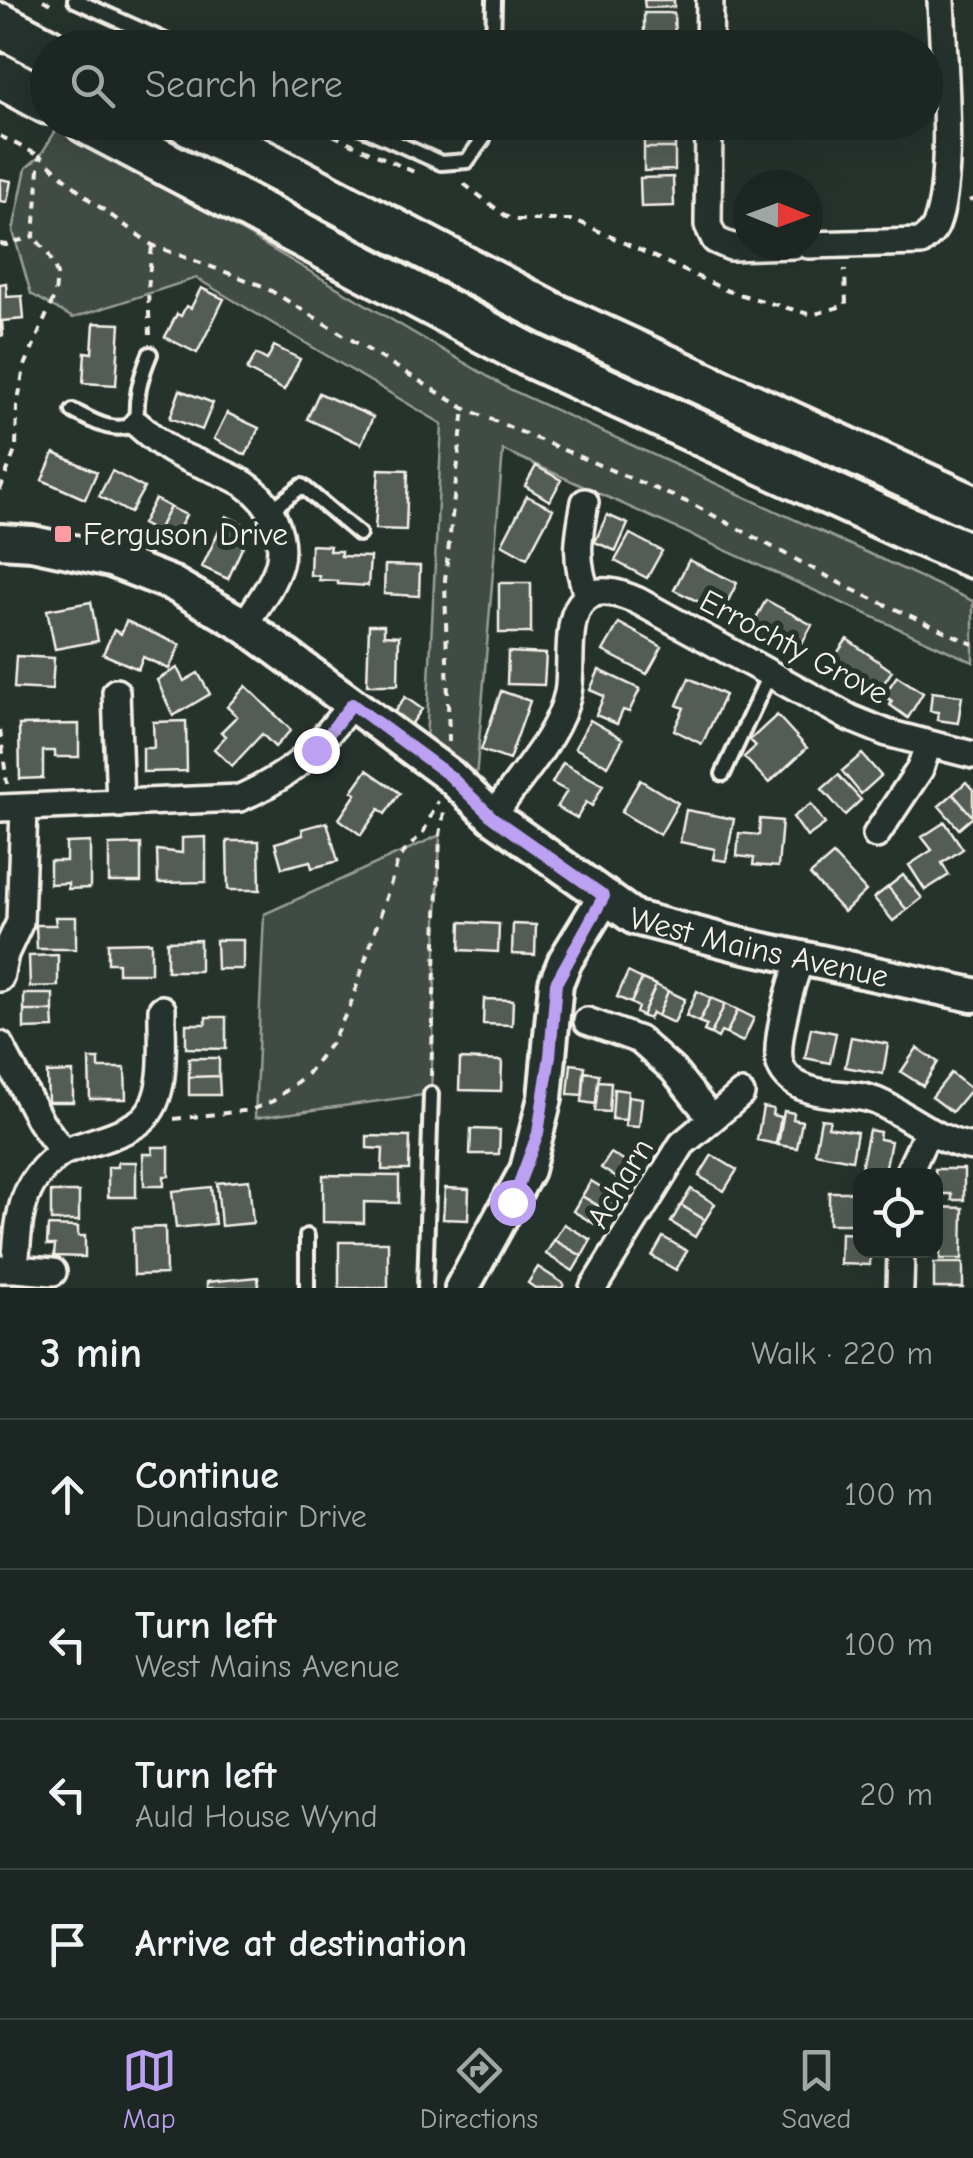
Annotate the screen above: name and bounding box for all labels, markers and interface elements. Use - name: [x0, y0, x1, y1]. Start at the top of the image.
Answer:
- search box: [30, 30, 943, 140]
- icon: search: [65, 58, 120, 113]
- text: Search here: [145, 63, 343, 107]
- north arrow: [733, 170, 823, 260]
- place label: Ferguson Drive: [83, 516, 288, 553]
- marker: Ferguson Drive: [52, 523, 74, 545]
- street label: Errochty Grove: [693, 582, 895, 712]
- route end: [294, 728, 340, 774]
- street label: West Mains Avenue: [626, 899, 892, 995]
- street label: Acharn: [579, 1131, 661, 1235]
- map controls: [853, 1168, 943, 1258]
- button: locate: [853, 1168, 943, 1258]
- route start: [490, 1180, 536, 1226]
- text: 3 min: [40, 1329, 142, 1378]
- text: Walk · 220 m: [751, 1335, 933, 1372]
- text: Continue: [135, 1454, 279, 1498]
- icon: ahead: [40, 1467, 95, 1522]
- text: 100 m: [844, 1476, 933, 1513]
- text: Dunalastair Drive: [135, 1498, 367, 1535]
- text: Turn left: [135, 1604, 276, 1648]
- icon: left: [40, 1617, 95, 1672]
- text: 100 m: [844, 1626, 933, 1663]
- text: West Mains Avenue: [135, 1648, 399, 1685]
- text: Turn left: [135, 1754, 276, 1798]
- icon: left: [40, 1767, 95, 1822]
- text: 20 m: [860, 1776, 933, 1813]
- text: Auld House Wynd: [135, 1798, 378, 1835]
- icon: arrive: [40, 1917, 95, 1972]
- text: Arrive at destination: [135, 1922, 467, 1966]
- tab: Map: [122, 2043, 177, 2135]
- tab: Directions: [420, 2043, 538, 2135]
- tab: Saved: [781, 2043, 851, 2135]

